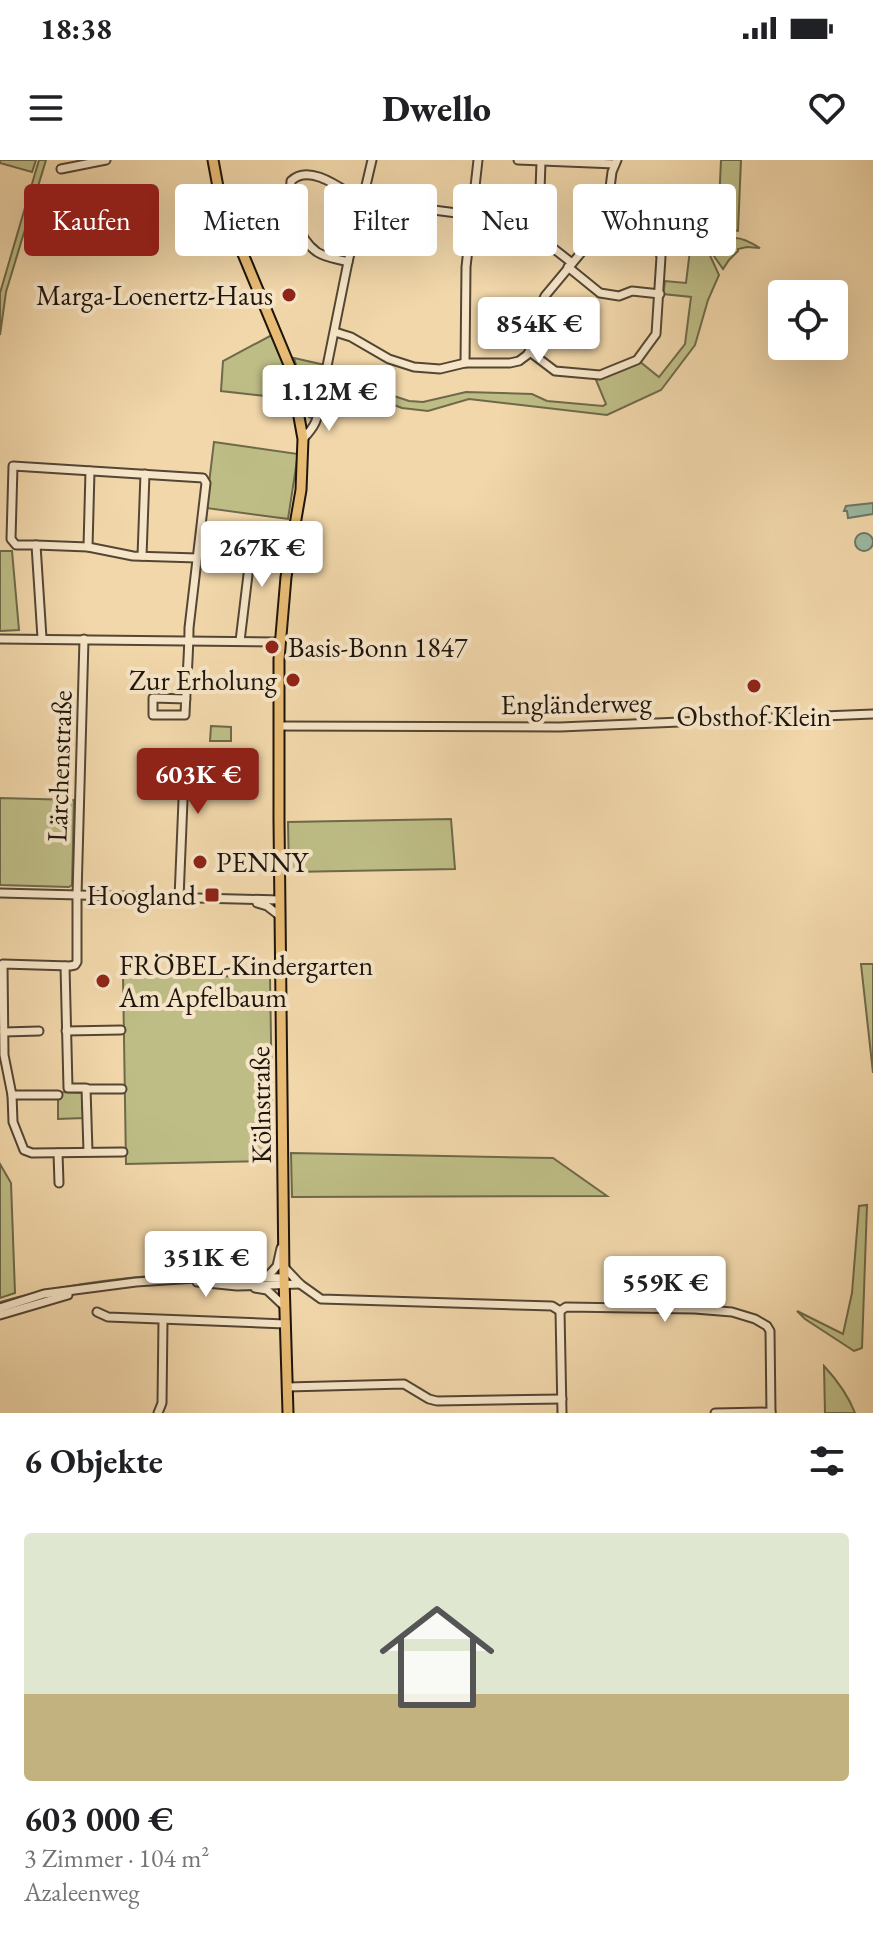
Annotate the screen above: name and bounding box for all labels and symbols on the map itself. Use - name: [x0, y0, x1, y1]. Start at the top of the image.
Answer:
- place label: Marga-Loenertz-Haus: [36, 277, 273, 313]
- marker: Marga-Loenertz-Haus: [280, 286, 298, 304]
- pin: 854K €: [474, 297, 604, 365]
- pin: 1.12M €: [255, 365, 403, 433]
- pin: 267K €: [197, 521, 327, 589]
- place label: Basis-Bonn 1847: [288, 629, 468, 665]
- marker: Basis-Bonn 1847: [263, 638, 281, 656]
- place label: Zur Erholung: [129, 662, 278, 698]
- marker: Zur Erholung: [284, 671, 302, 689]
- marker: Obsthof Klein: [745, 677, 763, 695]
- street label: Engländerweg: [500, 684, 653, 722]
- street label: Lärchenstraße: [38, 689, 80, 842]
- place label: Obsthof Klein: [677, 698, 832, 734]
- pin: 603K €: [133, 748, 263, 816]
- place label: PENNY: [216, 844, 310, 880]
- marker: PENNY: [191, 853, 209, 871]
- place label: Hoogland: [87, 877, 197, 913]
- marker: Hoogland: [203, 886, 221, 904]
- place label: FRÖBEL-Kindergarten Am Apfelbaum: [118, 947, 373, 1015]
- marker: FRÖBEL-Kindergarten Am Apfelbaum: [94, 972, 112, 990]
- street label: Kölnstraße: [241, 1046, 279, 1164]
- pin: 351K €: [141, 1231, 271, 1299]
- pin: 559K €: [600, 1256, 730, 1324]

